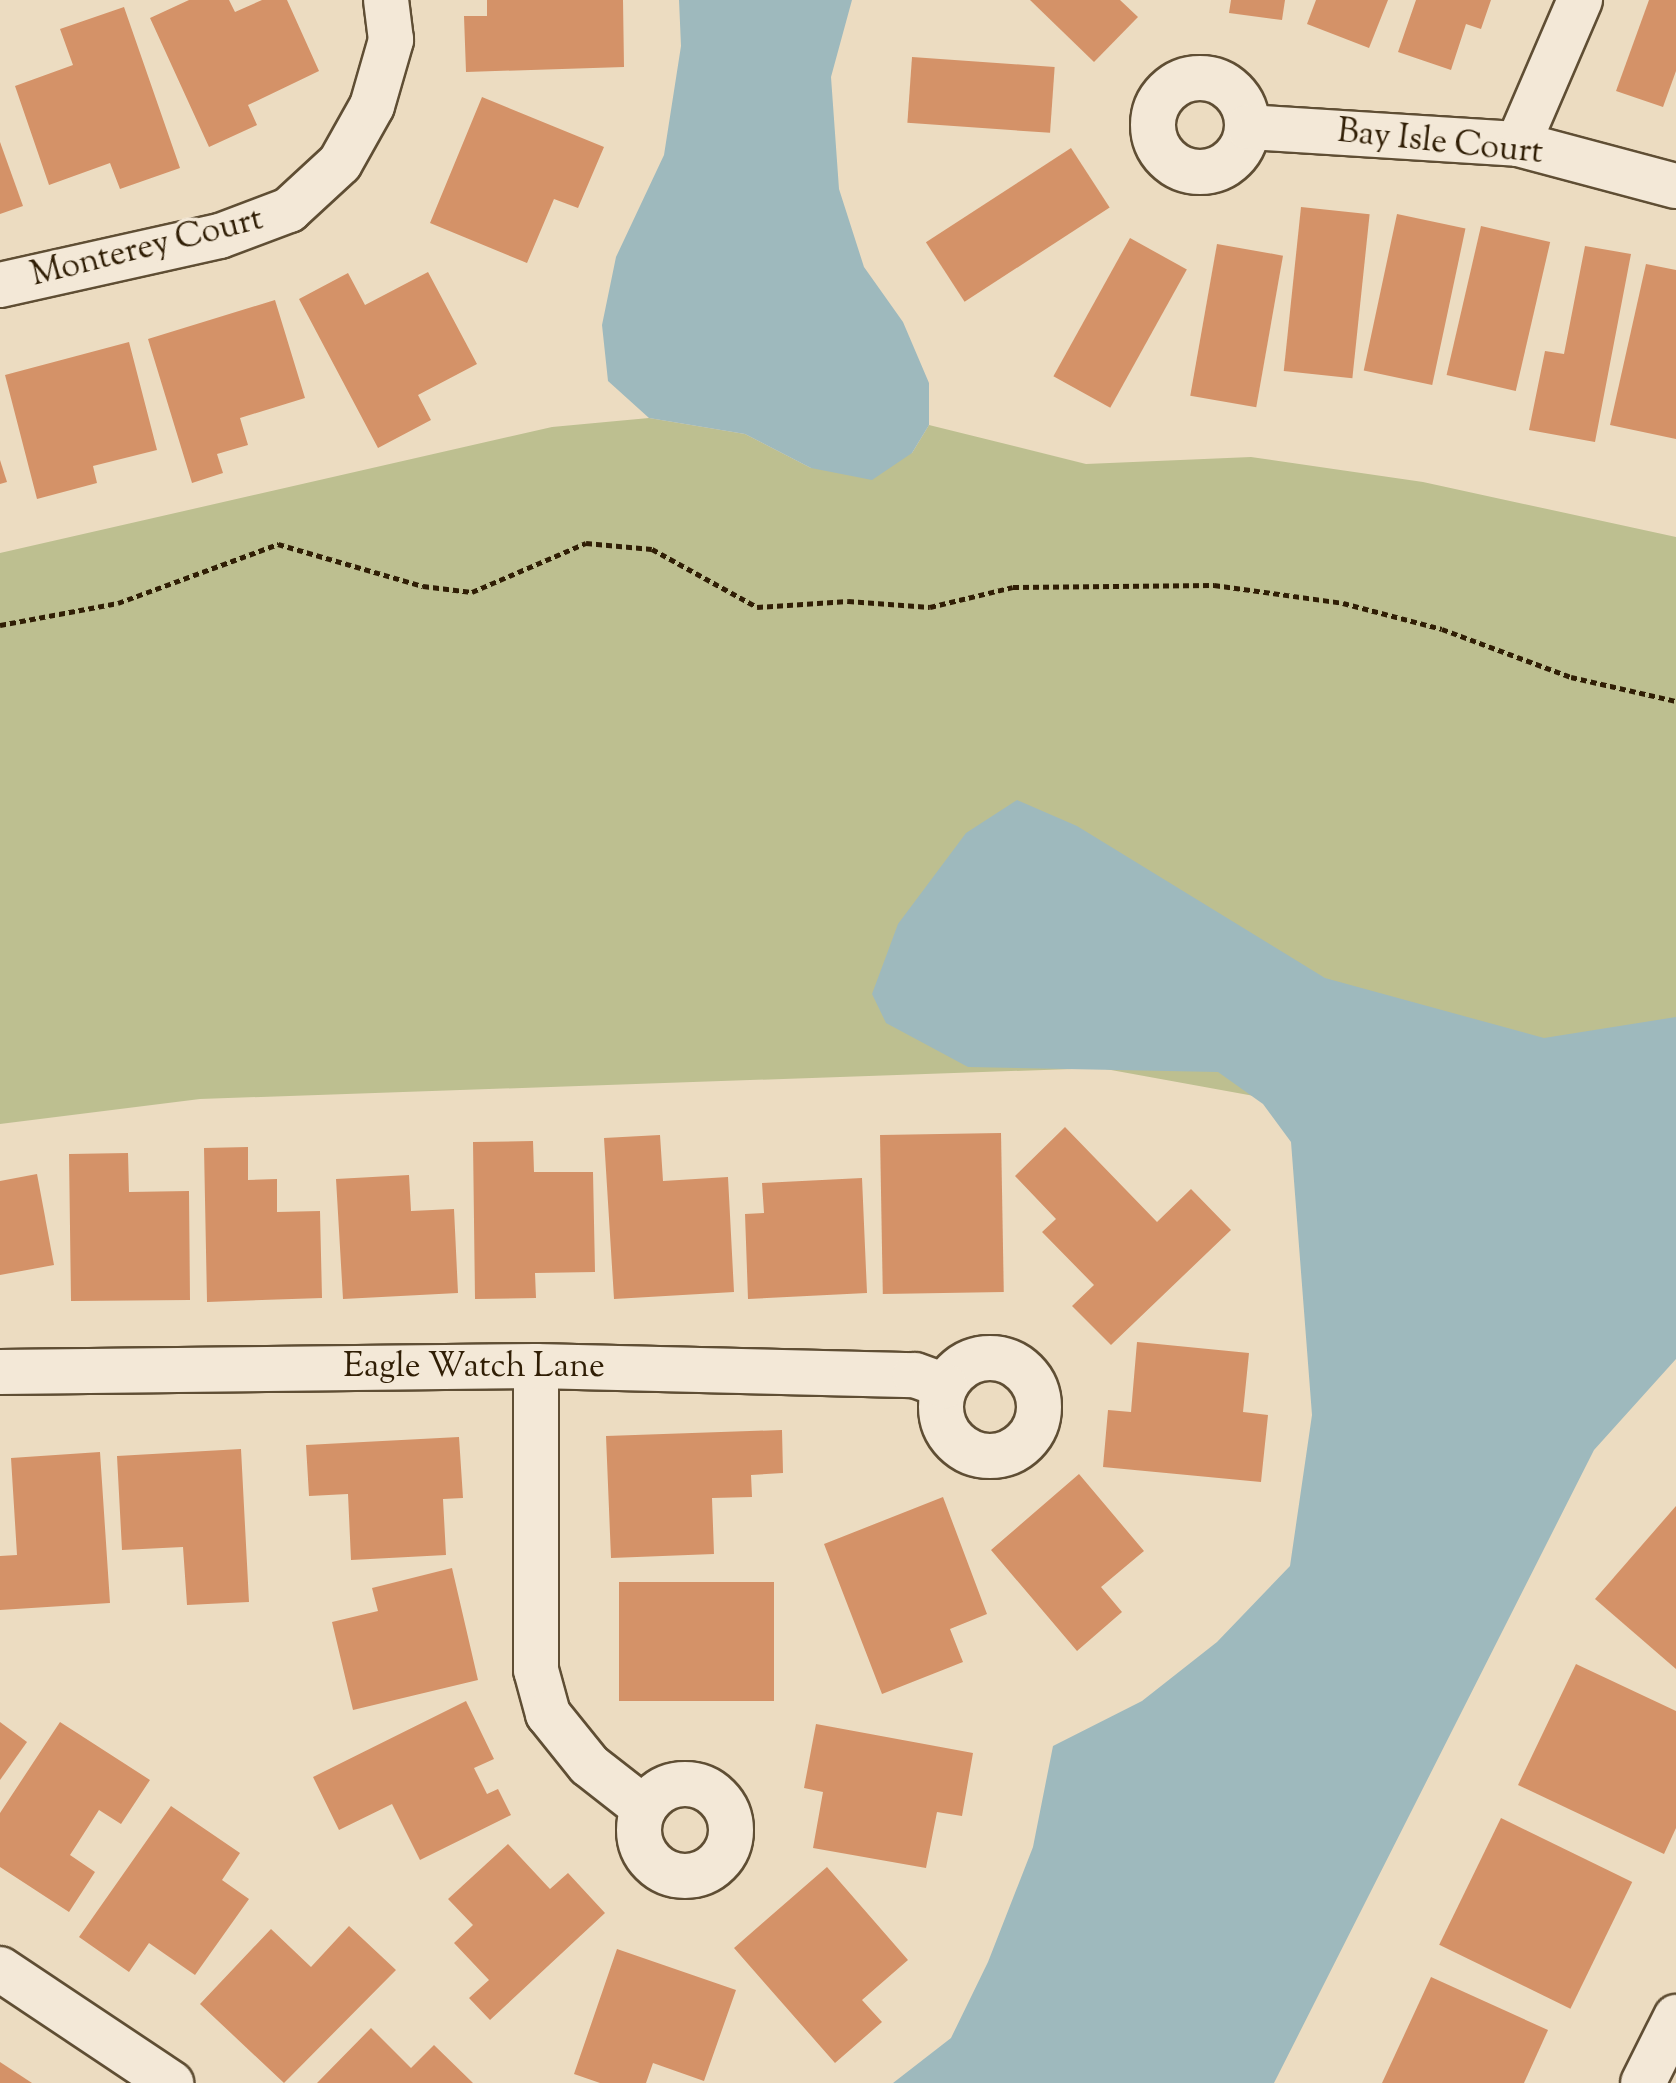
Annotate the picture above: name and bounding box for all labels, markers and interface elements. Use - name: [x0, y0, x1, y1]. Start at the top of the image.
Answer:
- street label: Bay Isle Court: [1335, 112, 1545, 174]
- street label: Monterey Court: [27, 199, 267, 297]
- street label: Eagle Watch Lane: [343, 1348, 605, 1388]

